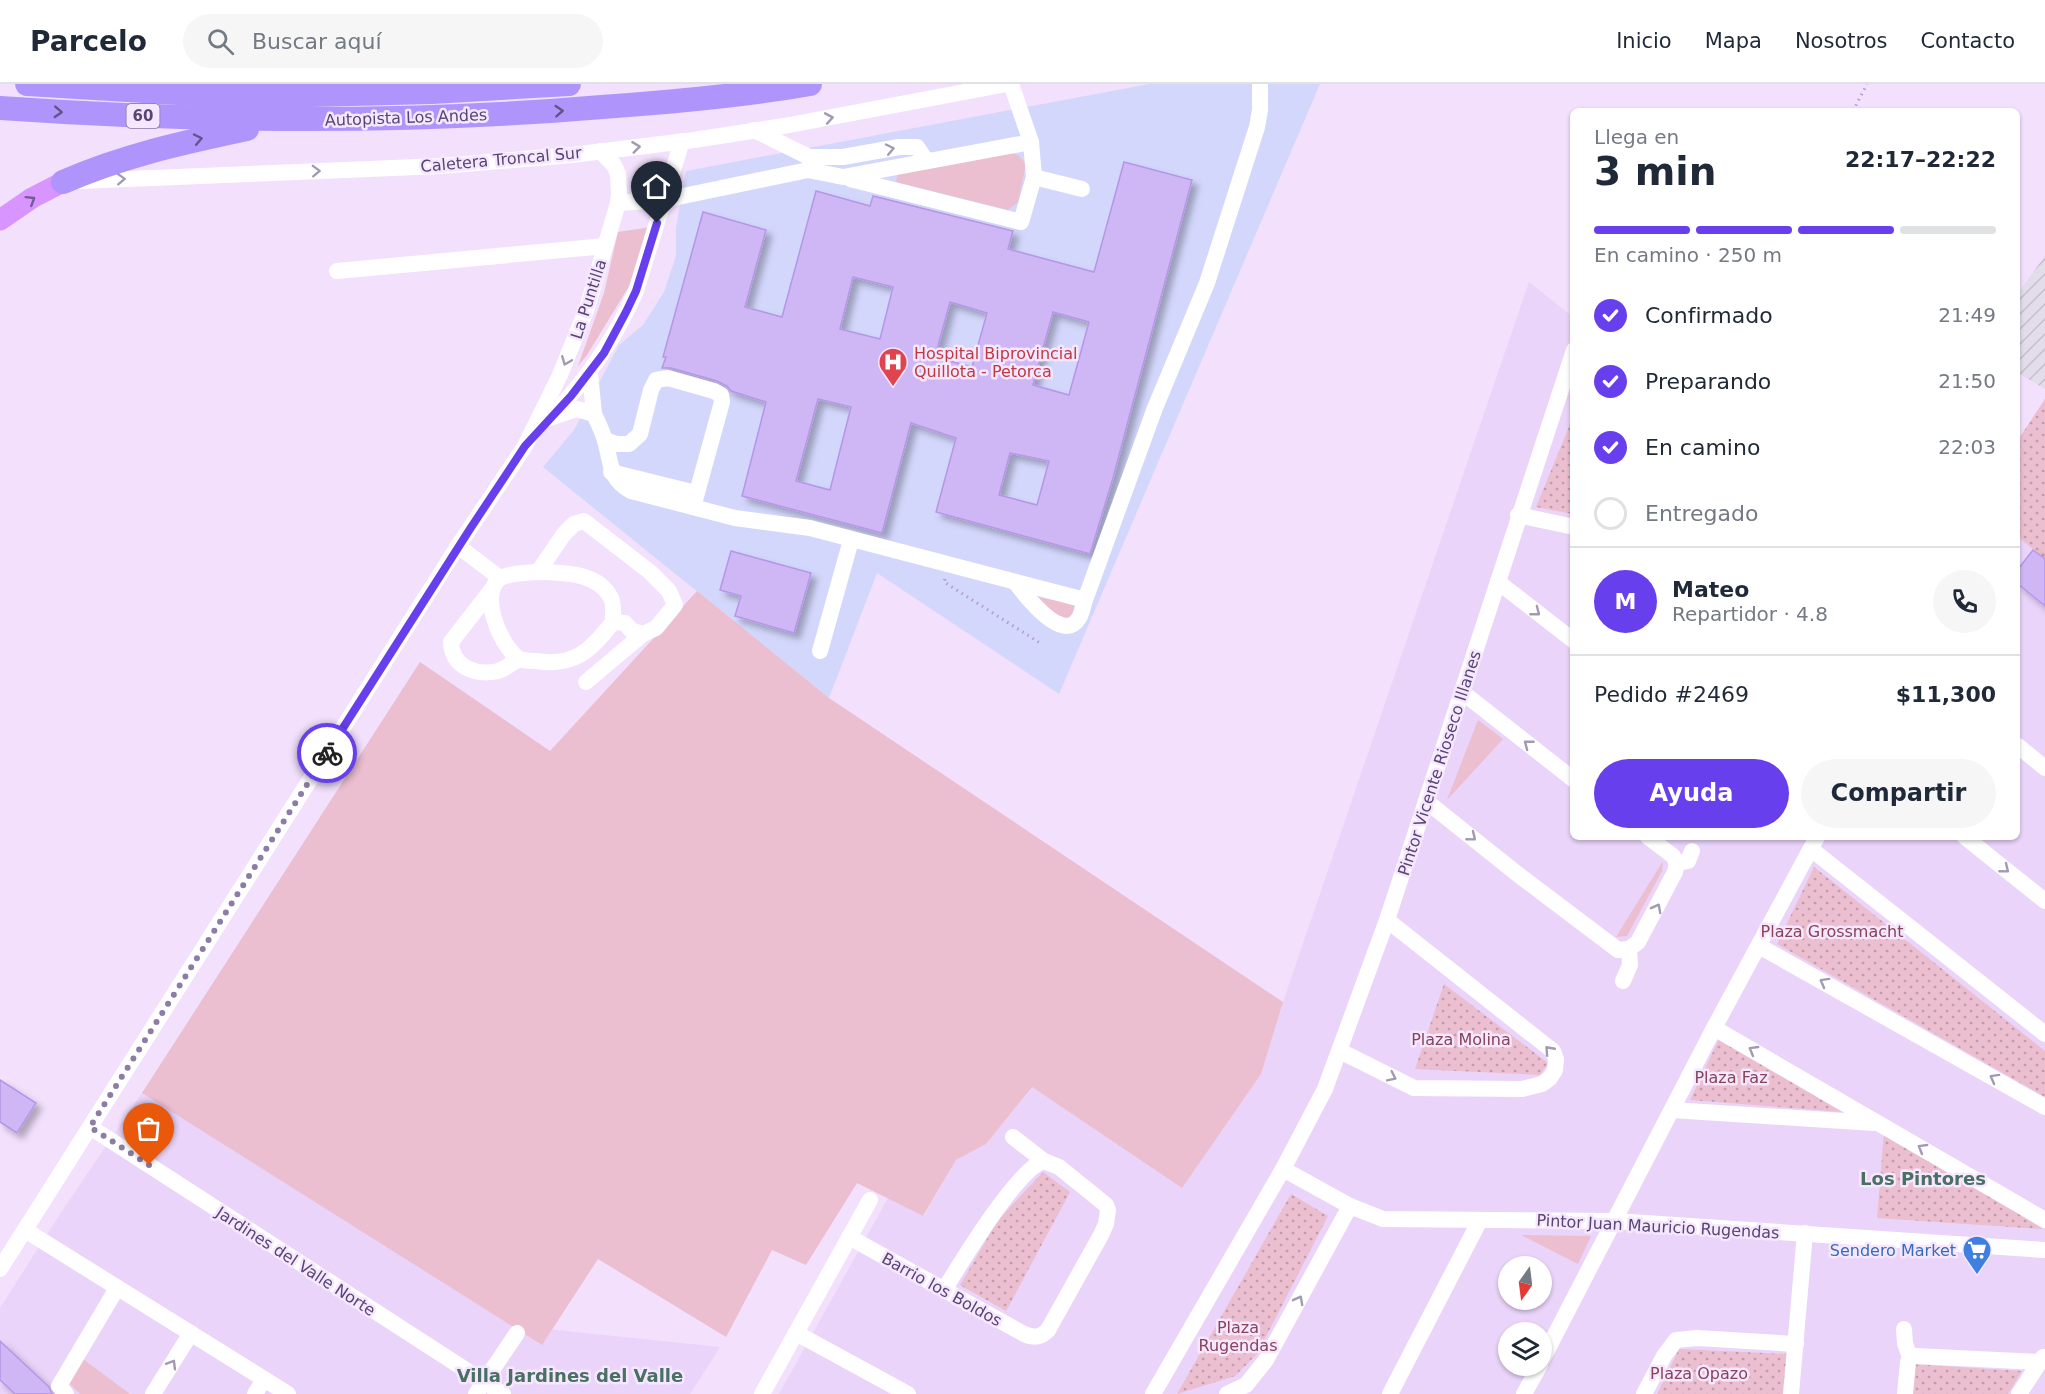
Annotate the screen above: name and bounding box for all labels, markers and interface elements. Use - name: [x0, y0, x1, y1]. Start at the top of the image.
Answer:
- search box: [183, 14, 603, 68]
- text: Parcelo: [30, 25, 147, 58]
- icon: search: [204, 25, 237, 58]
- text: Buscar aquí: [252, 29, 382, 54]
- text: Inicio: [1616, 29, 1672, 53]
- text: Mapa: [1705, 29, 1762, 53]
- text: Nosotros: [1795, 29, 1887, 53]
- text: Contacto: [1920, 29, 2015, 53]
- road number: 60: [126, 104, 160, 128]
- one-way arrow: [555, 104, 564, 117]
- one-way arrow: [54, 105, 63, 118]
- street label: Autopista Los Andes: [324, 105, 488, 130]
- one-way arrow: [823, 112, 833, 125]
- text: Llega en: [1594, 125, 1679, 149]
- one-way arrow: [193, 133, 203, 146]
- one-way arrow: [631, 141, 640, 153]
- street label: Caletera Troncal Sur: [420, 143, 583, 176]
- one-way arrow: [885, 143, 895, 156]
- text: 22:17–22:22: [1845, 147, 1996, 172]
- text: 3 min: [1594, 149, 1716, 194]
- pin: [631, 161, 682, 223]
- one-way arrow: [312, 164, 321, 177]
- icon: home: [640, 170, 673, 203]
- one-way arrow: [117, 173, 126, 186]
- one-way arrow: [25, 195, 35, 207]
- text: En camino · 250 m: [1594, 243, 1782, 267]
- street label: La Puntilla: [567, 257, 610, 341]
- icon: check: [1594, 299, 1627, 332]
- text: Confirmado: [1645, 303, 1773, 328]
- text: 21:49: [1938, 303, 1996, 327]
- place label: Hospital Biprovincial Quillota - Petorca: [914, 344, 1078, 381]
- hospital icon: Hospital Biprovincial Quillota - Petorca: [877, 346, 909, 388]
- one-way arrow: [561, 354, 573, 365]
- icon: check: [1594, 365, 1627, 398]
- text: Preparando: [1645, 369, 1771, 394]
- text: 21:50: [1938, 369, 1996, 393]
- icon: check: [1594, 431, 1627, 464]
- text: En camino: [1645, 435, 1760, 460]
- text: 22:03: [1938, 435, 1996, 459]
- text: Entregado: [1645, 501, 1758, 526]
- button: phone: [1933, 570, 1996, 633]
- text: Mateo: [1672, 577, 1749, 602]
- text: M: [1615, 589, 1636, 614]
- text: Repartidor · 4.8: [1672, 602, 1828, 626]
- one-way arrow: [1529, 604, 1540, 615]
- street label: Pintor Vicente Rioseco Illanes: [1394, 648, 1485, 878]
- text: Pedido #2469: [1594, 682, 1749, 707]
- text: $11,300: [1896, 682, 1996, 707]
- courier: [297, 723, 357, 783]
- icon: bike: [311, 737, 344, 770]
- one-way arrow: [1523, 740, 1534, 751]
- button: Ayuda: [1594, 759, 1789, 828]
- button: Compartir: [1801, 759, 1996, 828]
- one-way arrow: [1465, 830, 1476, 841]
- one-way arrow: [1998, 861, 2009, 872]
- one-way arrow: [1649, 903, 1661, 914]
- park label: Plaza Grossmacht: [1761, 922, 1903, 941]
- one-way arrow: [1820, 978, 1830, 990]
- park label: Plaza Molina: [1411, 1030, 1511, 1049]
- one-way arrow: [1749, 1046, 1759, 1058]
- one-way arrow: [1545, 1047, 1556, 1057]
- park label: Plaza Faz: [1694, 1068, 1768, 1087]
- one-way arrow: [1386, 1070, 1397, 1081]
- one-way arrow: [1990, 1074, 2000, 1085]
- pin: [123, 1103, 174, 1165]
- icon: bag: [132, 1112, 165, 1145]
- one-way arrow: [1918, 1143, 1928, 1155]
- district label: Los Pintores: [1860, 1168, 1986, 1189]
- street label: Jardines del Valle Norte: [212, 1202, 379, 1320]
- street label: Pintor Juan Mauricio Rugendas: [1536, 1211, 1780, 1242]
- supermarket icon: Sendero Market: [1961, 1234, 1993, 1276]
- place label: Sendero Market: [1830, 1241, 1956, 1260]
- street label: Barrio los Boldos: [878, 1249, 1005, 1330]
- north arrow: [1498, 1256, 1552, 1310]
- map controls: [1498, 1256, 1552, 1376]
- one-way arrow: [1292, 1296, 1303, 1306]
- park label: Plaza Rugendas: [1199, 1318, 1277, 1355]
- button: layers: [1498, 1322, 1552, 1376]
- one-way arrow: [165, 1360, 177, 1370]
- park label: Plaza Opazo: [1650, 1364, 1748, 1383]
- district label: Villa Jardines del Valle: [457, 1365, 683, 1386]

